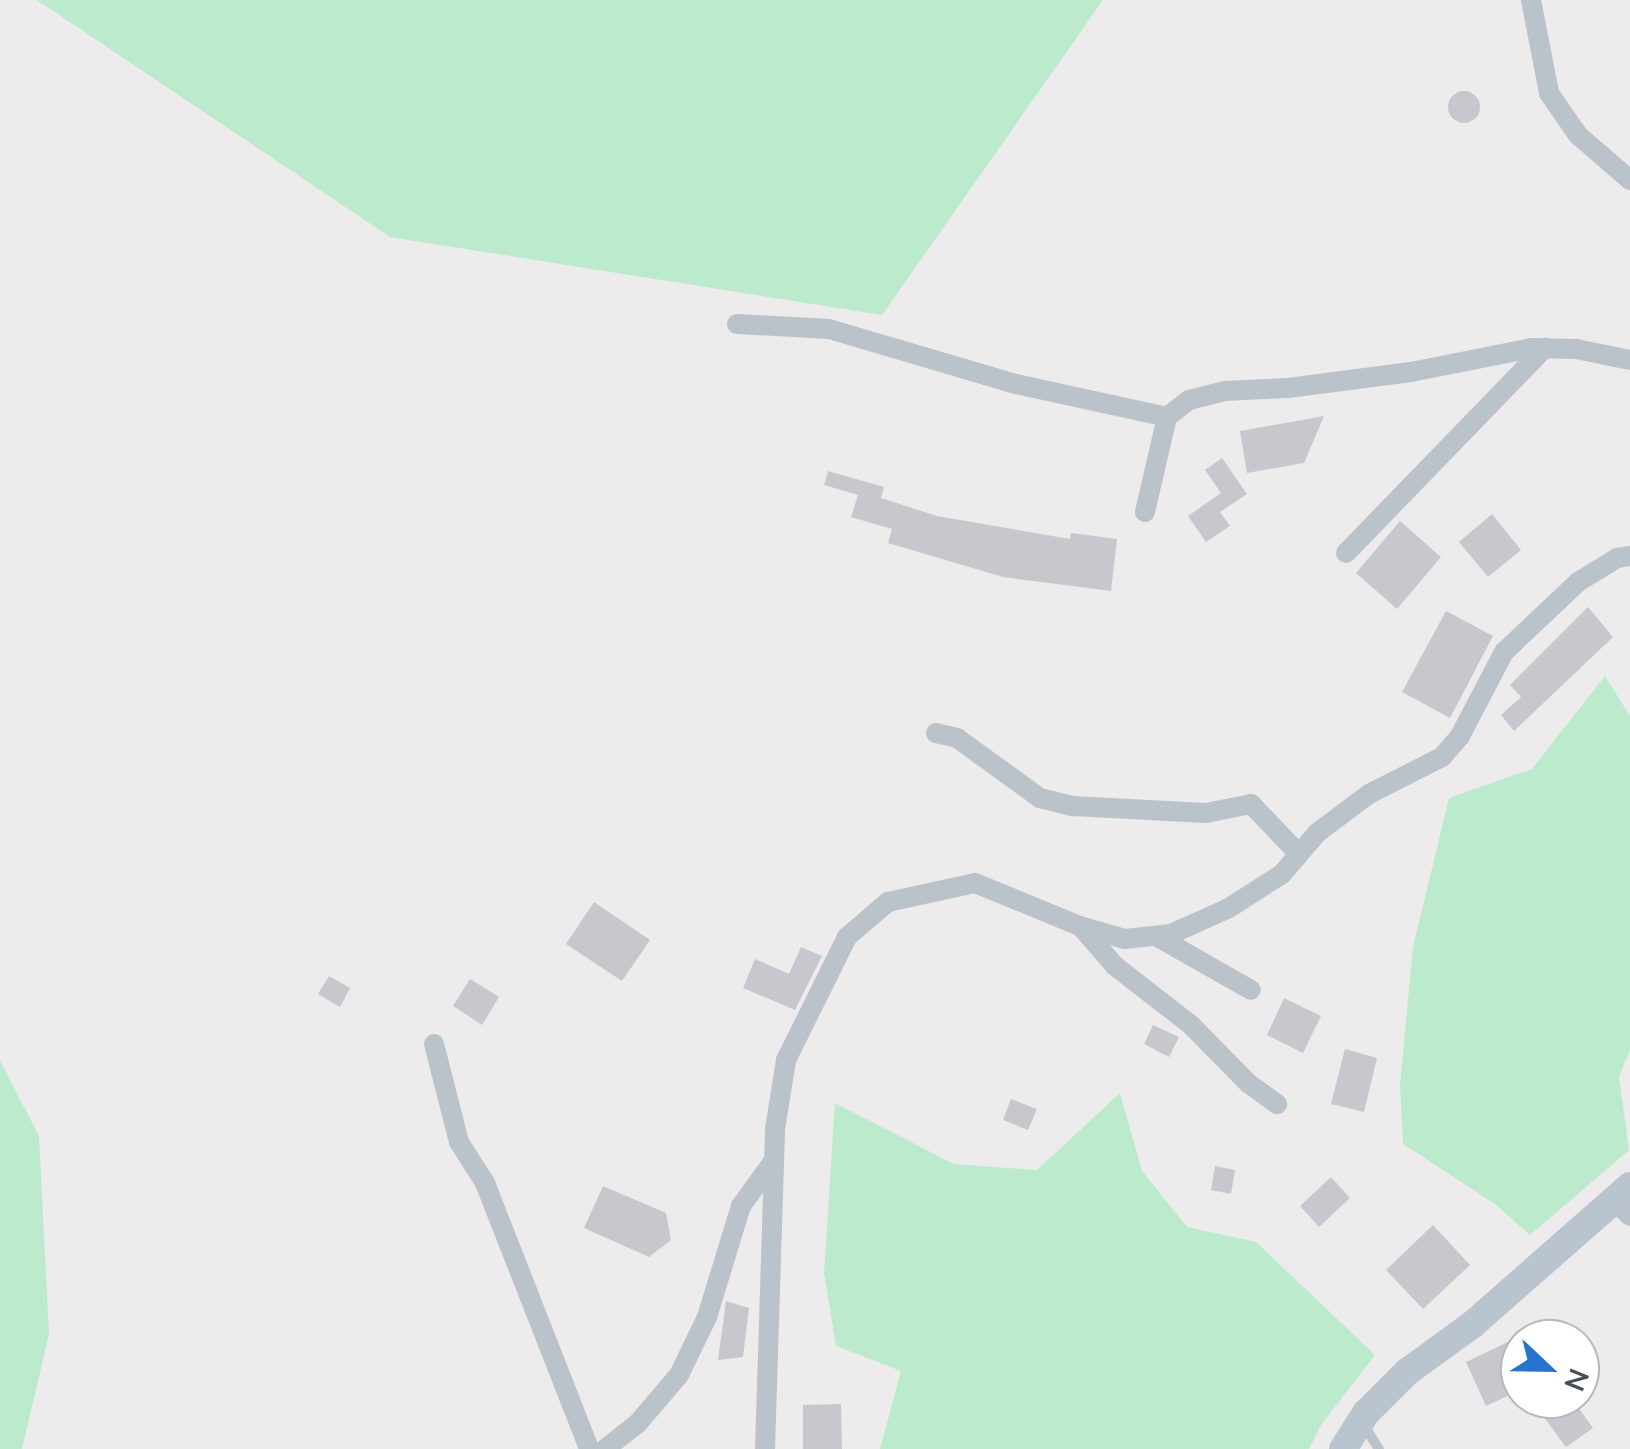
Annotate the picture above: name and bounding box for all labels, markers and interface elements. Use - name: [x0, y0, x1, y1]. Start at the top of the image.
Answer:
- north arrow: [1500, 1319, 1600, 1419]
- text: N: [1554, 1363, 1598, 1396]

